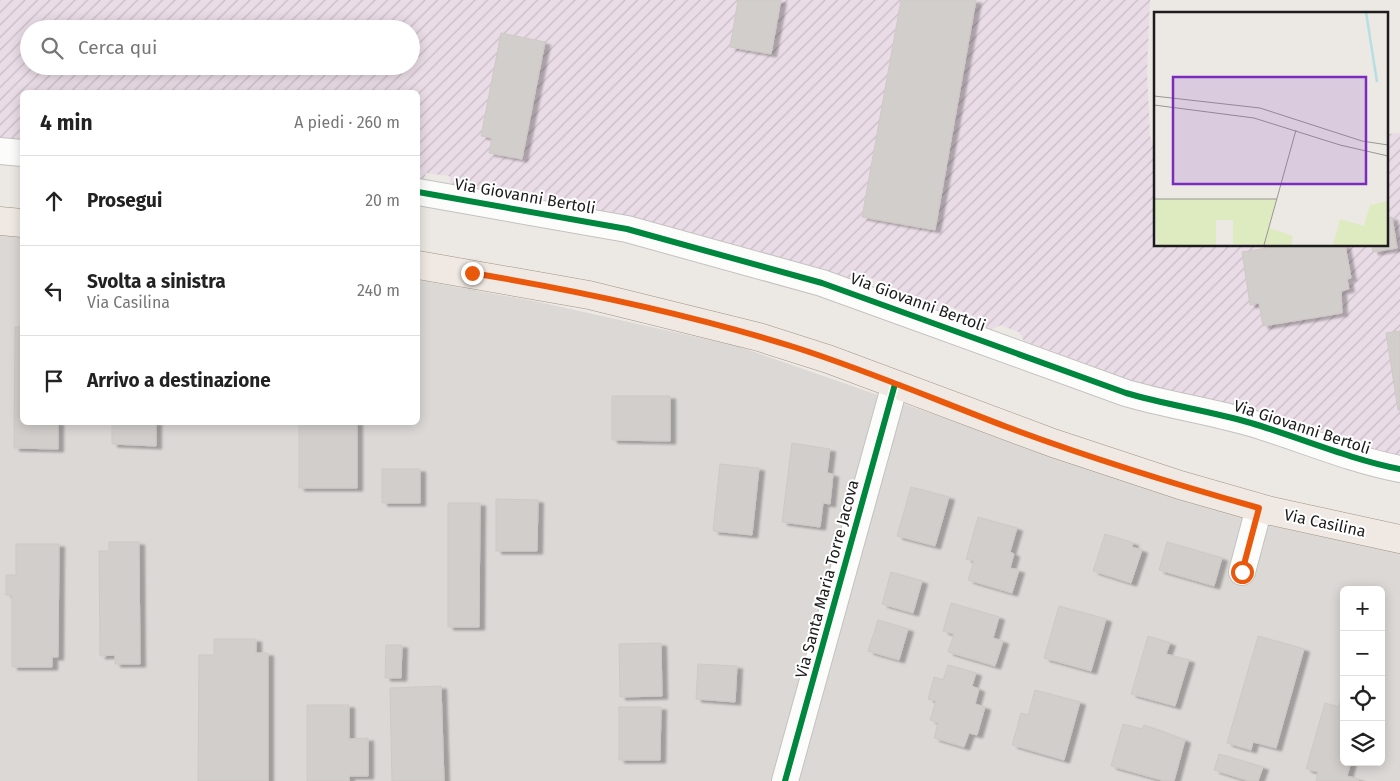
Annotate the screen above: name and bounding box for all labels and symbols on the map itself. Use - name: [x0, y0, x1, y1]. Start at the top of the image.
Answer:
- inset map: [1154, 12, 1388, 246]
- street label: Via Giovanni Bertoli: [453, 174, 597, 218]
- route end: [461, 262, 484, 285]
- street label: Via Giovanni Bertoli: [848, 269, 988, 335]
- street label: Via Giovanni Bertoli: [1231, 396, 1373, 458]
- street label: Via Santa Maria Torre Jacova: [791, 478, 863, 680]
- street label: Via Casilina: [1282, 505, 1368, 541]
- route start: [1231, 561, 1254, 584]

